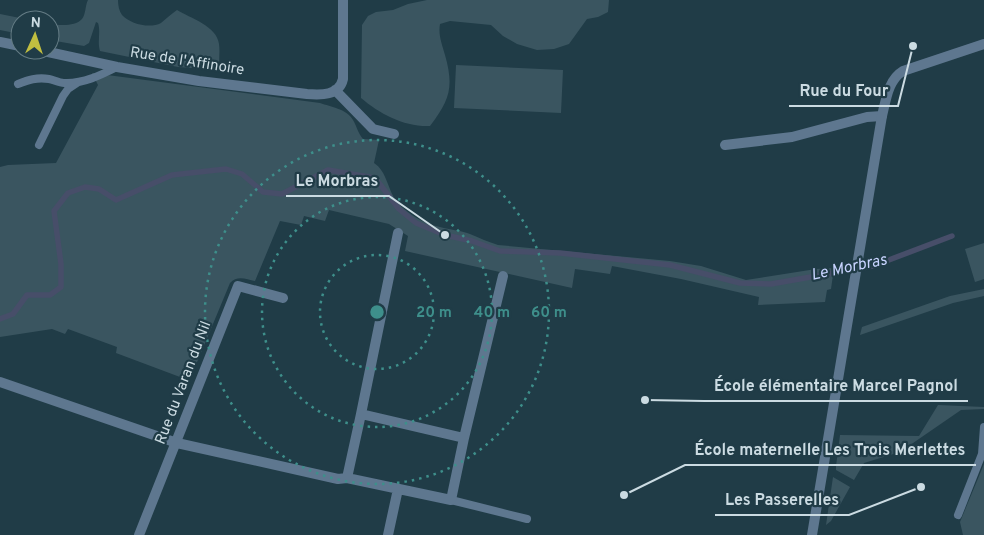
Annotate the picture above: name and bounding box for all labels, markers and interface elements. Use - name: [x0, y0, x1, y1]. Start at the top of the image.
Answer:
- north arrow: [10, 10, 60, 60]
- text: N: [30, 15, 41, 32]
- street label: Rue de l'Affinoire: [129, 44, 245, 80]
- callout: Rue du Four: [789, 75, 898, 106]
- text: Rue du Four: [800, 82, 889, 102]
- callout: Le Morbras: [286, 165, 389, 196]
- text: Le Morbras: [296, 172, 379, 192]
- water label: Le Morbras: [809, 250, 889, 286]
- centre of rings: [368, 303, 386, 321]
- text: 20 m: [416, 304, 452, 323]
- text: 40 m: [474, 304, 510, 323]
- text: 60 m: [531, 304, 567, 323]
- street label: Rue du Varan du Nil: [152, 319, 216, 447]
- callout: École élémentaire Marcel Pagnol: [704, 370, 968, 401]
- text: École élémentaire Marcel Pagnol: [714, 375, 958, 397]
- callout: École maternelle Les Trois Merlettes: [685, 434, 976, 465]
- text: École maternelle Les Trois Merlettes: [695, 439, 966, 461]
- callout: Les Passerelles: [715, 484, 849, 515]
- text: Les Passerelles: [725, 491, 839, 511]

